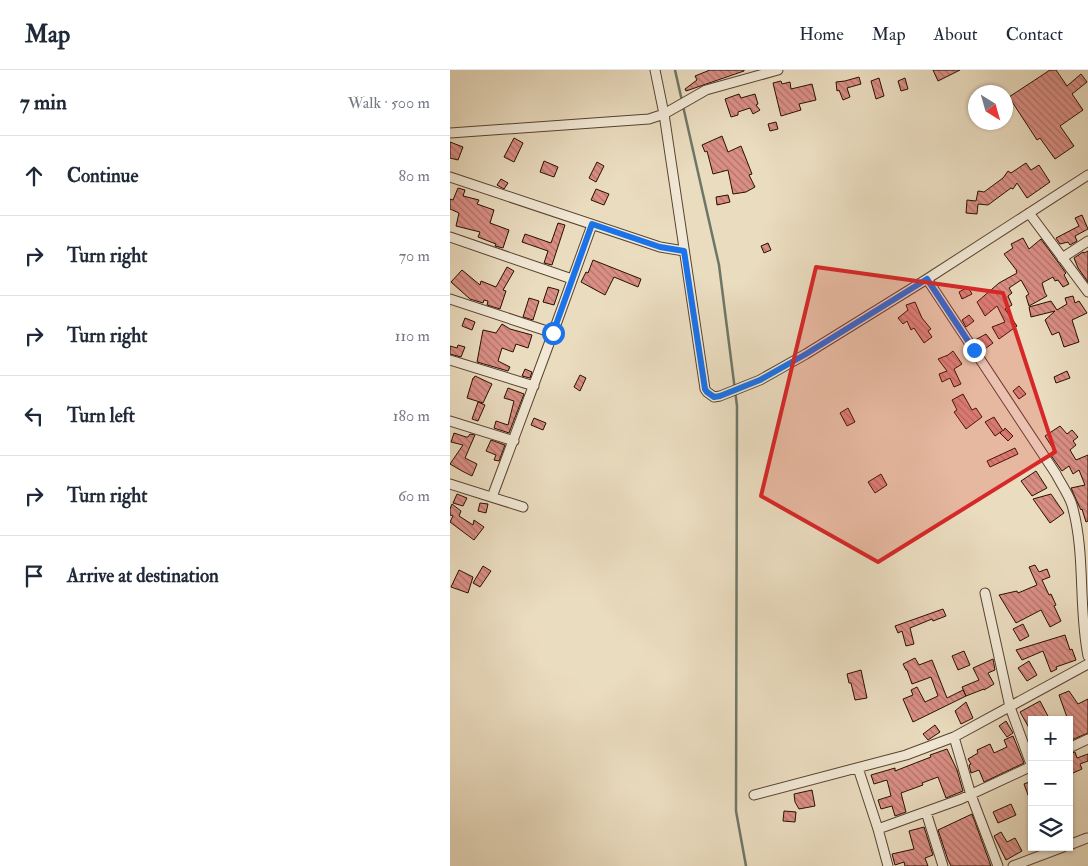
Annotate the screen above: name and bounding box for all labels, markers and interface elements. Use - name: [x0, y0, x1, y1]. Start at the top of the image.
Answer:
- text: Map: [25, 19, 70, 50]
- text: Home: [799, 23, 844, 46]
- text: Map: [872, 23, 906, 46]
- text: About: [934, 23, 978, 46]
- text: Contact: [1006, 23, 1063, 46]
- north arrow: [968, 85, 1013, 130]
- text: 7 min: [20, 89, 67, 116]
- text: Walk · 500 m: [348, 93, 430, 113]
- icon: ahead: [20, 162, 48, 190]
- text: Continue: [67, 164, 138, 188]
- text: 80 m: [399, 166, 430, 186]
- icon: right: [20, 242, 48, 270]
- text: Turn right: [67, 244, 147, 268]
- text: 70 m: [399, 246, 430, 266]
- icon: right: [20, 322, 48, 350]
- route start: [542, 322, 565, 345]
- text: Turn right: [67, 324, 147, 348]
- text: 110 m: [395, 326, 430, 346]
- route end: [963, 339, 986, 362]
- icon: left: [20, 402, 48, 430]
- text: Turn left: [67, 404, 135, 428]
- text: 180 m: [393, 406, 430, 426]
- icon: right: [20, 482, 48, 510]
- text: Turn right: [67, 484, 147, 508]
- text: 60 m: [398, 486, 430, 506]
- icon: arrive: [20, 562, 48, 590]
- text: Arrive at destination: [67, 564, 219, 588]
- map controls: [1028, 716, 1073, 851]
- button: +: [1028, 716, 1073, 761]
- button: −: [1028, 761, 1073, 806]
- button: layers: [1028, 806, 1073, 851]

